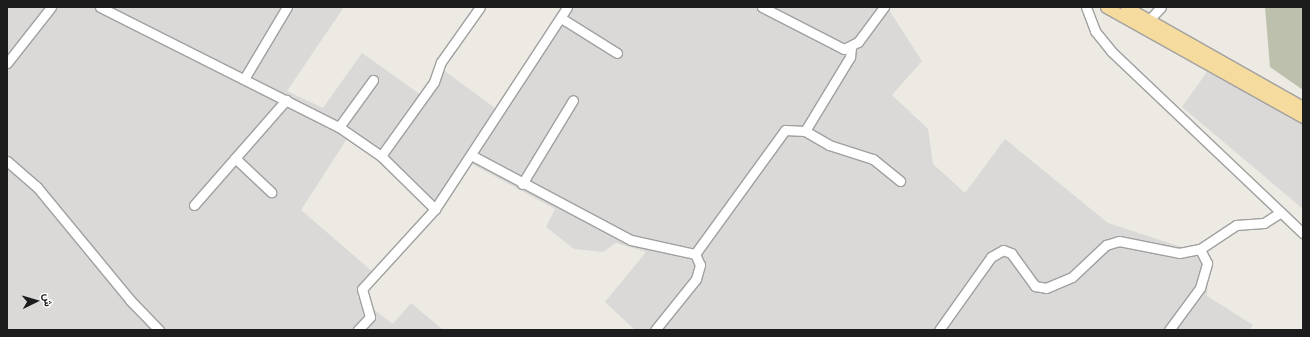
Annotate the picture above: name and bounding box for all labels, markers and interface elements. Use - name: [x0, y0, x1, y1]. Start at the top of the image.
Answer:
- north arrow: [16, 281, 56, 321]
- text: ش: [40, 293, 56, 307]

